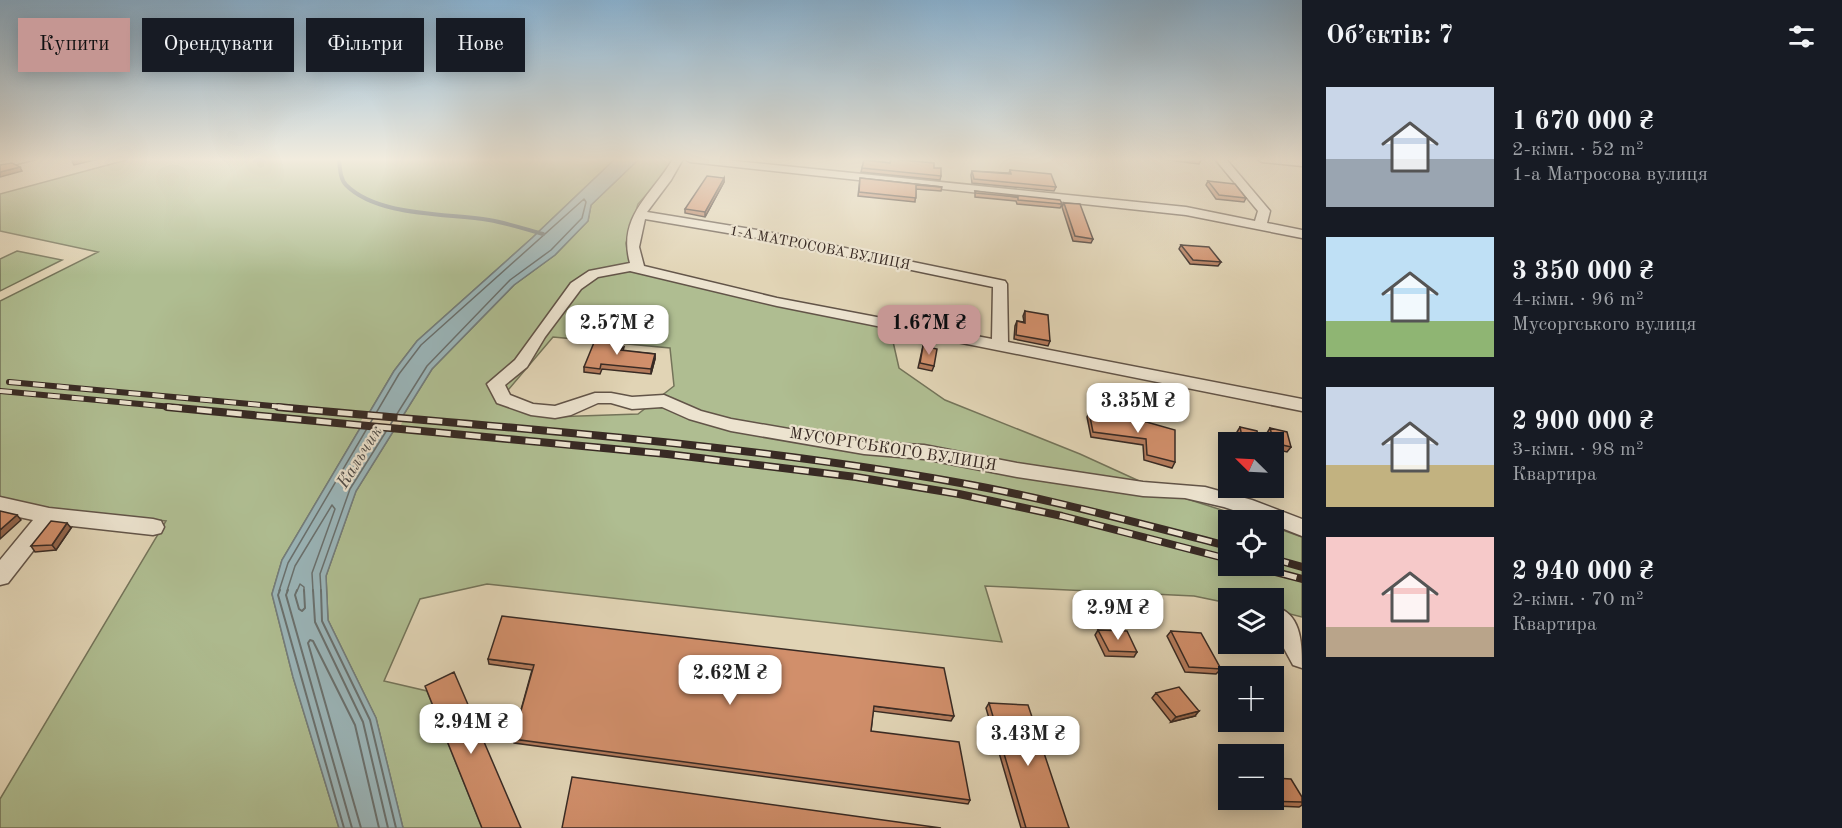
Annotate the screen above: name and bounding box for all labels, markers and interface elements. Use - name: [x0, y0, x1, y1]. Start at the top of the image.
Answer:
- chip: Купити: [18, 18, 130, 72]
- chip: Орендувати: [142, 18, 294, 72]
- chip: Фільтри: [306, 18, 424, 72]
- chip: Нове: [436, 18, 525, 72]
- icon: filters: [1785, 20, 1818, 53]
- text: Об’єктів: 7: [1326, 23, 1453, 49]
- text: 1 670 000 ₴: [1512, 109, 1654, 135]
- icon: home: [1374, 111, 1446, 183]
- text: 2-кімн. · 52 m²: [1512, 140, 1644, 160]
- text: 1-а Матросова вулиця: [1512, 165, 1708, 185]
- street label: 1-А МАТРОСОВА ВУЛИЦЯ: [729, 224, 911, 272]
- text: 3 350 000 ₴: [1512, 259, 1654, 285]
- icon: home: [1374, 261, 1446, 333]
- text: 4-кімн. · 96 m²: [1512, 290, 1644, 310]
- pin: 2.57M ₴: [562, 305, 672, 356]
- pin: 1.67M ₴: [874, 305, 984, 356]
- text: 2.57M ₴: [580, 314, 654, 334]
- text: 1.67M ₴: [892, 314, 966, 334]
- text: Мусоргського вулиця: [1512, 315, 1697, 335]
- pin: 3.35M ₴: [1083, 383, 1193, 434]
- text: 3.35M ₴: [1101, 392, 1175, 412]
- text: 2 900 000 ₴: [1512, 409, 1654, 435]
- icon: home: [1374, 411, 1446, 483]
- water label: Кальчик: [333, 422, 386, 492]
- street label: МУСОРГСЬКОГО ВУЛИЦЯ: [788, 426, 998, 474]
- north arrow: [1218, 432, 1284, 498]
- map controls: [1218, 432, 1284, 810]
- text: 3-кімн. · 98 m²: [1512, 440, 1644, 460]
- text: Квартира: [1512, 465, 1597, 485]
- button: locate: [1218, 510, 1284, 576]
- text: 2 940 000 ₴: [1512, 559, 1654, 585]
- icon: home: [1374, 561, 1446, 633]
- button: layers: [1218, 588, 1284, 654]
- pin: 2.9M ₴: [1069, 590, 1167, 641]
- text: 2-кімн. · 70 m²: [1512, 590, 1644, 610]
- text: 2.9M ₴: [1086, 599, 1150, 619]
- text: Квартира: [1512, 615, 1597, 635]
- pin: 2.62M ₴: [675, 655, 785, 706]
- text: 2.62M ₴: [693, 664, 767, 684]
- button: +: [1218, 666, 1284, 732]
- pin: 2.94M ₴: [416, 704, 526, 755]
- text: 2.94M ₴: [434, 713, 508, 733]
- pin: 3.43M ₴: [973, 716, 1083, 767]
- text: 3.43M ₴: [991, 725, 1065, 745]
- button: −: [1218, 744, 1284, 810]

